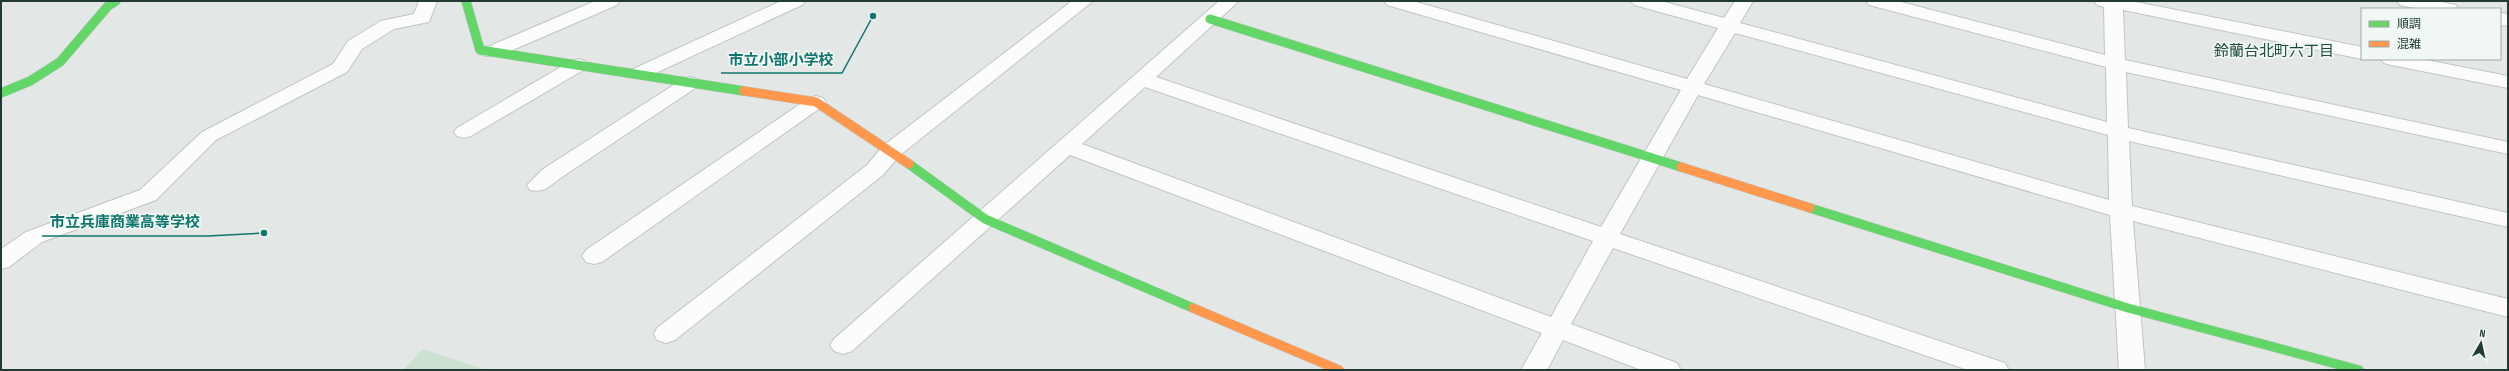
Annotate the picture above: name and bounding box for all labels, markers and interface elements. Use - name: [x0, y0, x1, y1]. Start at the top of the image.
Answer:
- legend: [2361, 8, 2501, 60]
- text: 順調: [2397, 17, 2421, 32]
- text: 混雑: [2397, 37, 2421, 52]
- district label: 鈴蘭台北町六丁目: [2214, 42, 2334, 61]
- callout: 市立小部小学校: [721, 46, 842, 73]
- text: 市立小部小学校: [728, 51, 834, 70]
- callout: 市立兵庫商業高等学校: [42, 209, 208, 236]
- text: 市立兵庫商業高等学校: [50, 213, 200, 232]
- north arrow: [2461, 323, 2501, 363]
- text: N: [2479, 327, 2487, 341]

